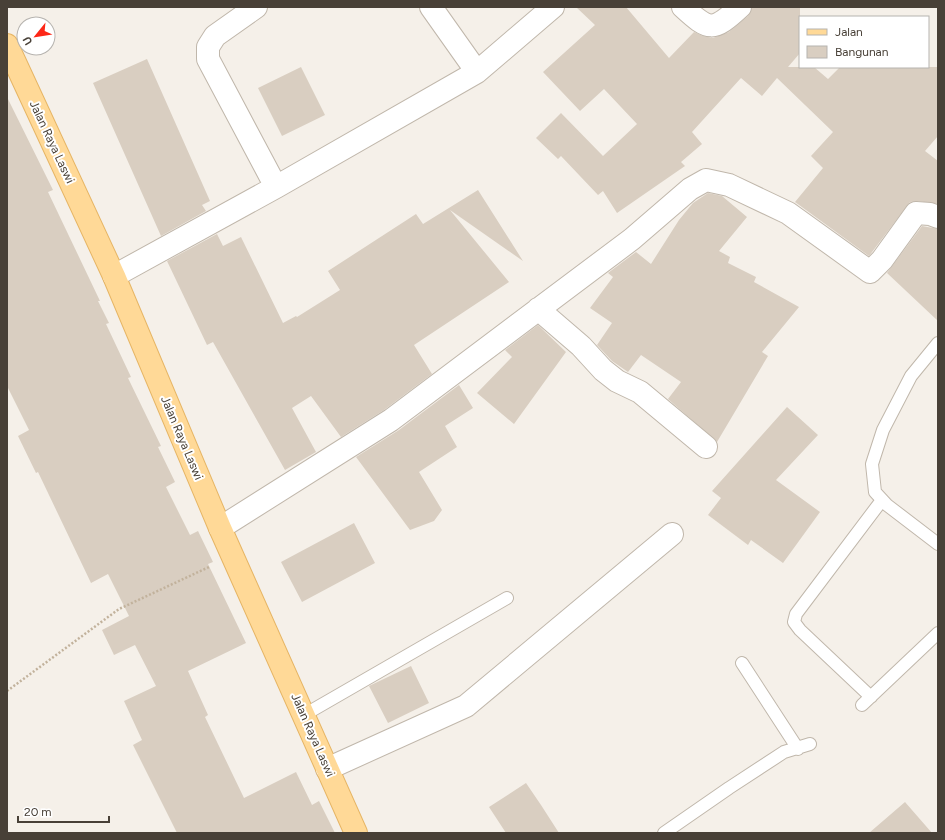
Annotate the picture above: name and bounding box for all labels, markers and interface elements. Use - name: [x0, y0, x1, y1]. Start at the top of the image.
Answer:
- north arrow: [16, 16, 56, 56]
- legend: [799, 16, 929, 68]
- text: Jalan: [835, 25, 863, 39]
- text: U: [20, 34, 35, 47]
- text: Bangunan: [835, 45, 889, 59]
- street label: Jalan Raya Laswi: [27, 98, 77, 186]
- street label: Jalan Raya Laswi: [158, 394, 206, 482]
- street label: Jalan Raya Laswi: [288, 691, 338, 779]
- scale bar: [18, 798, 109, 824]
- text: 20 m: [24, 805, 52, 819]

